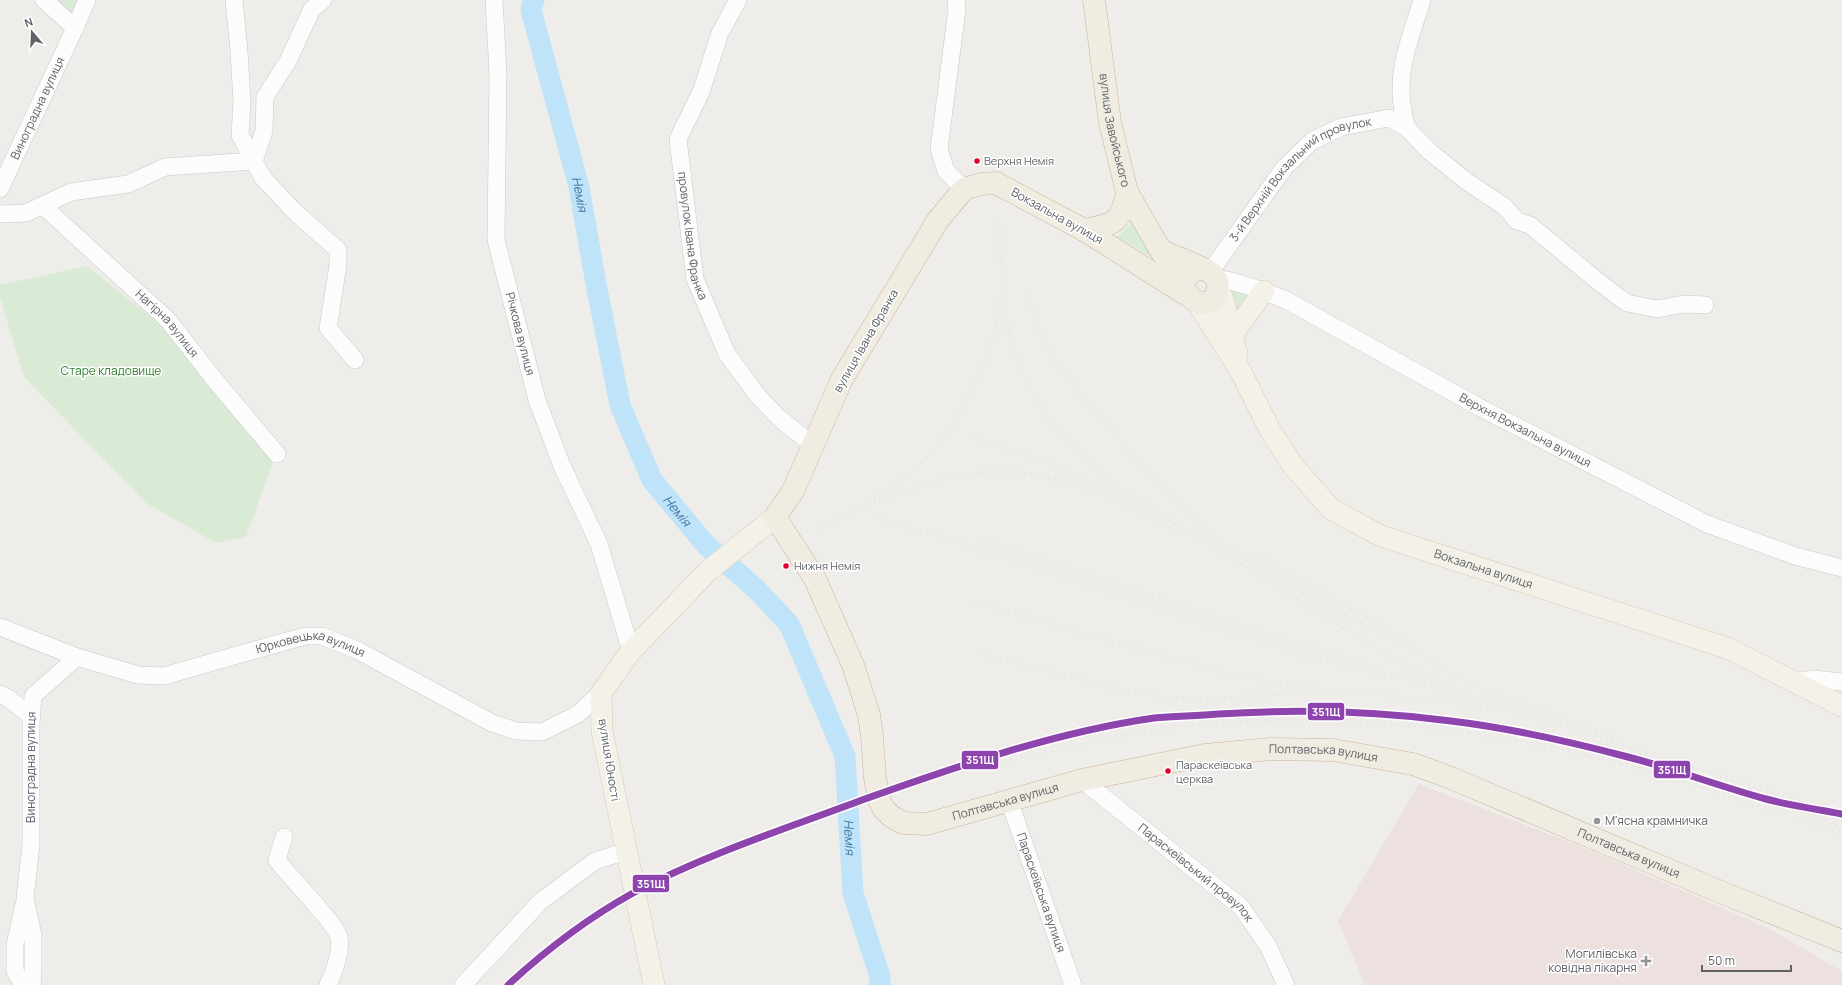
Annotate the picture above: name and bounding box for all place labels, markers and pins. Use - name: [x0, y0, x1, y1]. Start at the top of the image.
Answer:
- place label: Верхня Немія: [984, 153, 1054, 168]
- marker: Верхня Немія: [972, 156, 982, 166]
- place label: Нижня Немія: [794, 558, 860, 573]
- marker: Нижня Немія: [781, 561, 791, 571]
- place label: Параскеївська церква: [1176, 757, 1252, 786]
- marker: Параскеївська церква: [1163, 766, 1173, 776]
- place label: М'ясна крамничка: [1605, 812, 1708, 829]
- marker: М'ясна крамничка: [1592, 816, 1602, 826]
- place label: Могилівська ковідна лікарня: [1548, 945, 1637, 976]
- marker: Могилівська ковідна лікарня: [1640, 955, 1652, 967]

